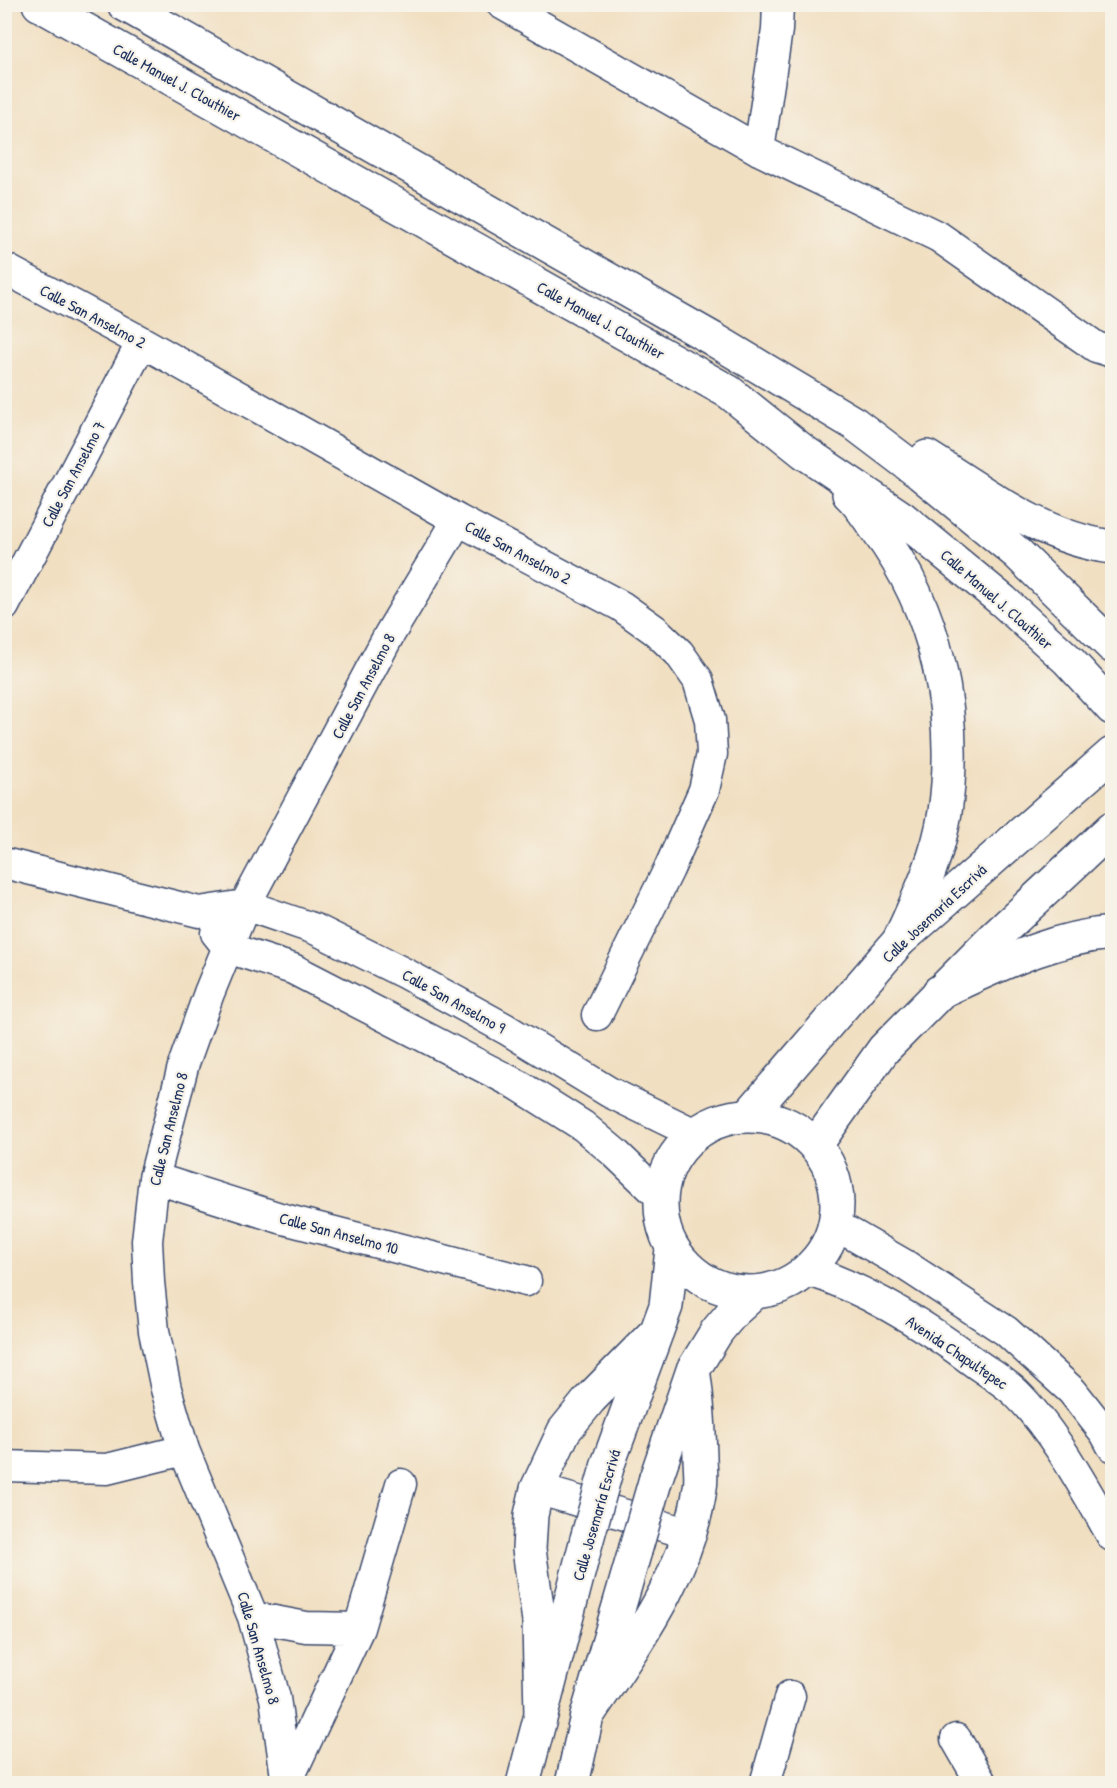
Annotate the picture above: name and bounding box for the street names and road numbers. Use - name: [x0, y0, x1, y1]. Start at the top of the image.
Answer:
- street label: Calle Manuel J. Clouthier: [109, 38, 245, 126]
- street label: Calle Manuel J. Clouthier: [533, 276, 669, 364]
- street label: Calle San Anselmo 2: [36, 279, 150, 353]
- street label: Calle San Anselmo 7: [36, 417, 110, 531]
- street label: Calle San Anselmo 2: [461, 515, 575, 589]
- street label: Calle Manuel J. Clouthier: [936, 544, 1058, 654]
- street label: Calle San Anselmo 8: [326, 629, 400, 742]
- street label: Calle Josemaría Escrivá: [877, 859, 991, 967]
- street label: Calle San Anselmo 9: [398, 963, 510, 1039]
- street label: Calle San Anselmo 8: [143, 1070, 193, 1188]
- street label: Calle San Anselmo 10: [277, 1207, 401, 1259]
- street label: Avenida Chapultepec: [902, 1310, 1013, 1395]
- street label: Calle Josemaría Escrivá: [567, 1447, 625, 1583]
- street label: Calle San Anselmo 8: [232, 1589, 286, 1707]

